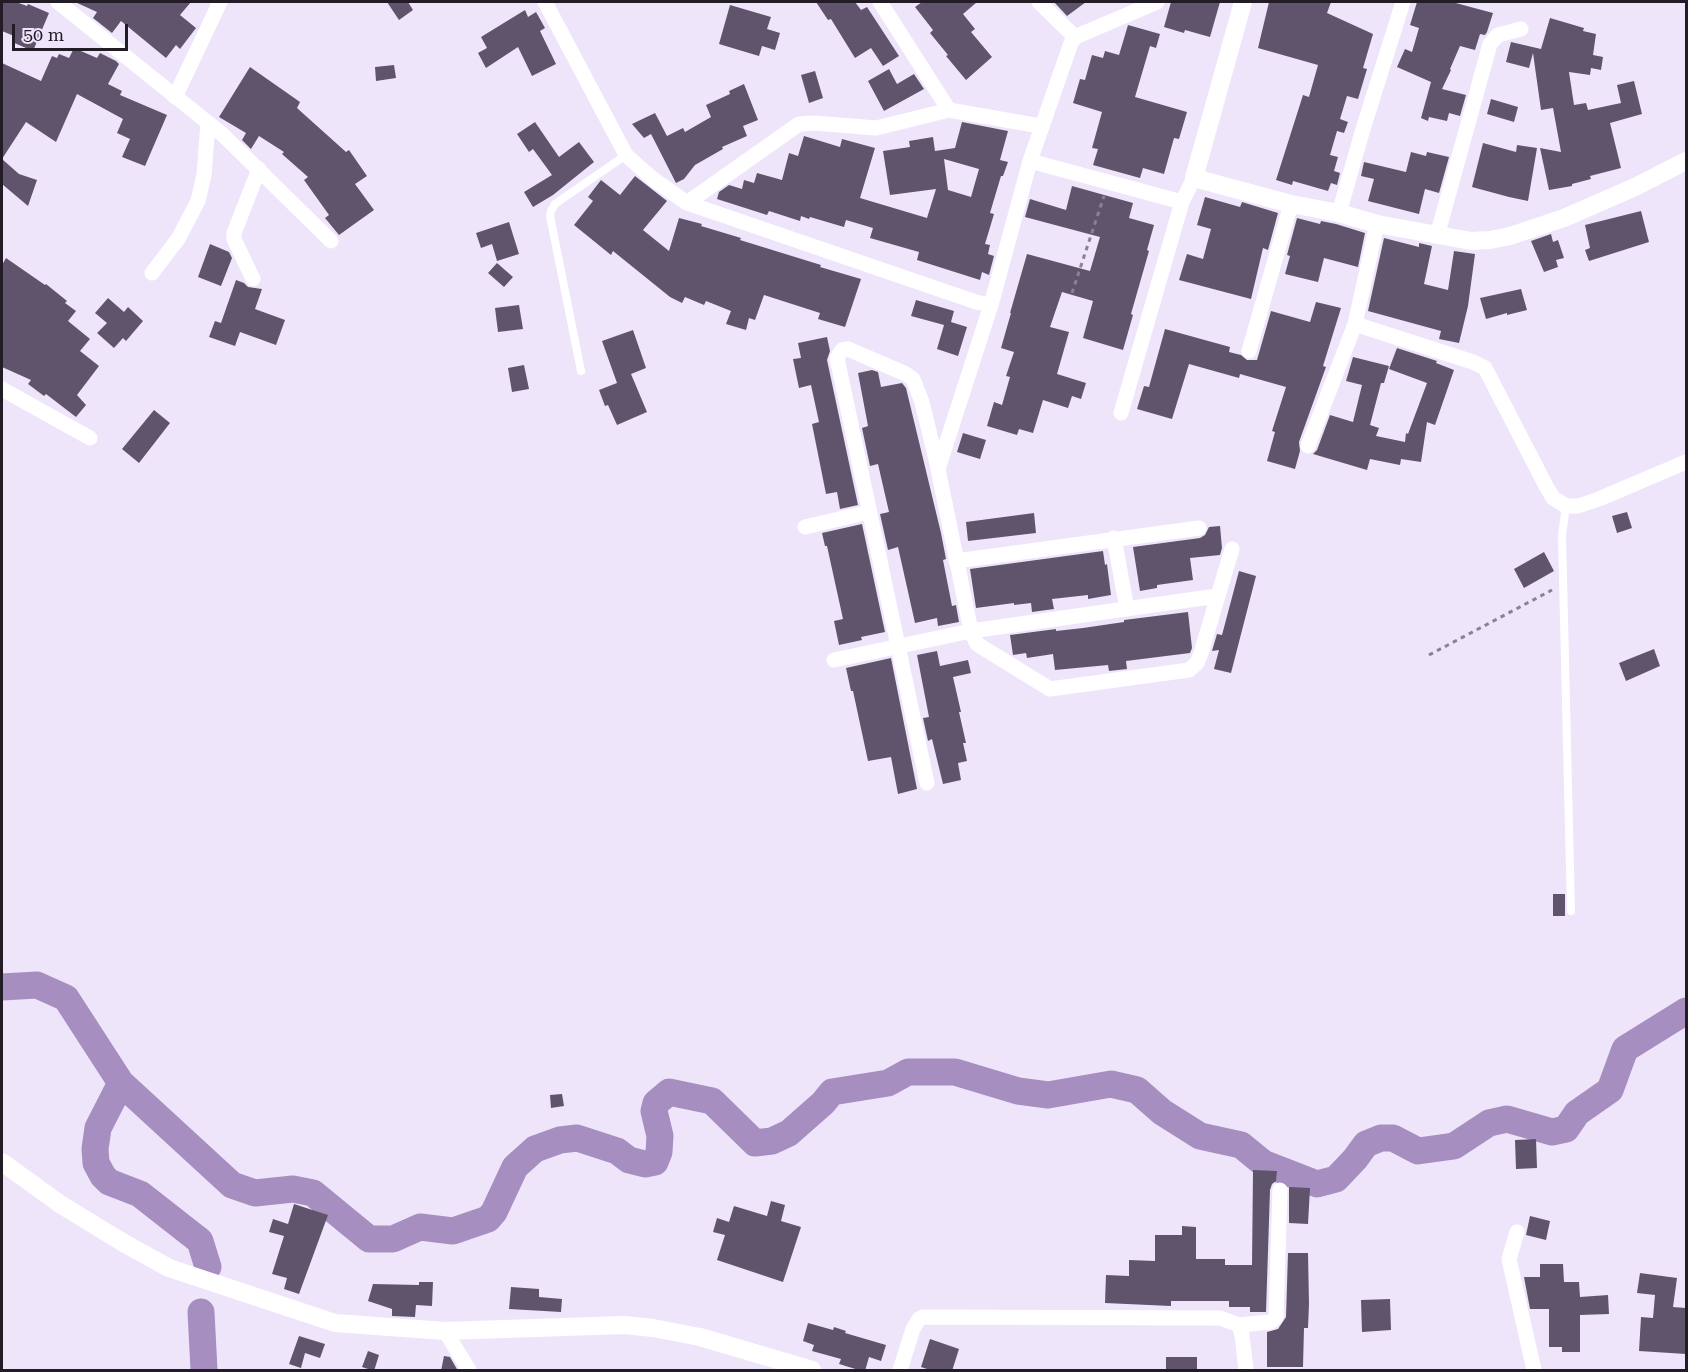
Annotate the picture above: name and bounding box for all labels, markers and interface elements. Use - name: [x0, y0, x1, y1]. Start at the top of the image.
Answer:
- scale bar: [15, 12, 130, 50]
- text: 50 m: [23, 24, 64, 45]

